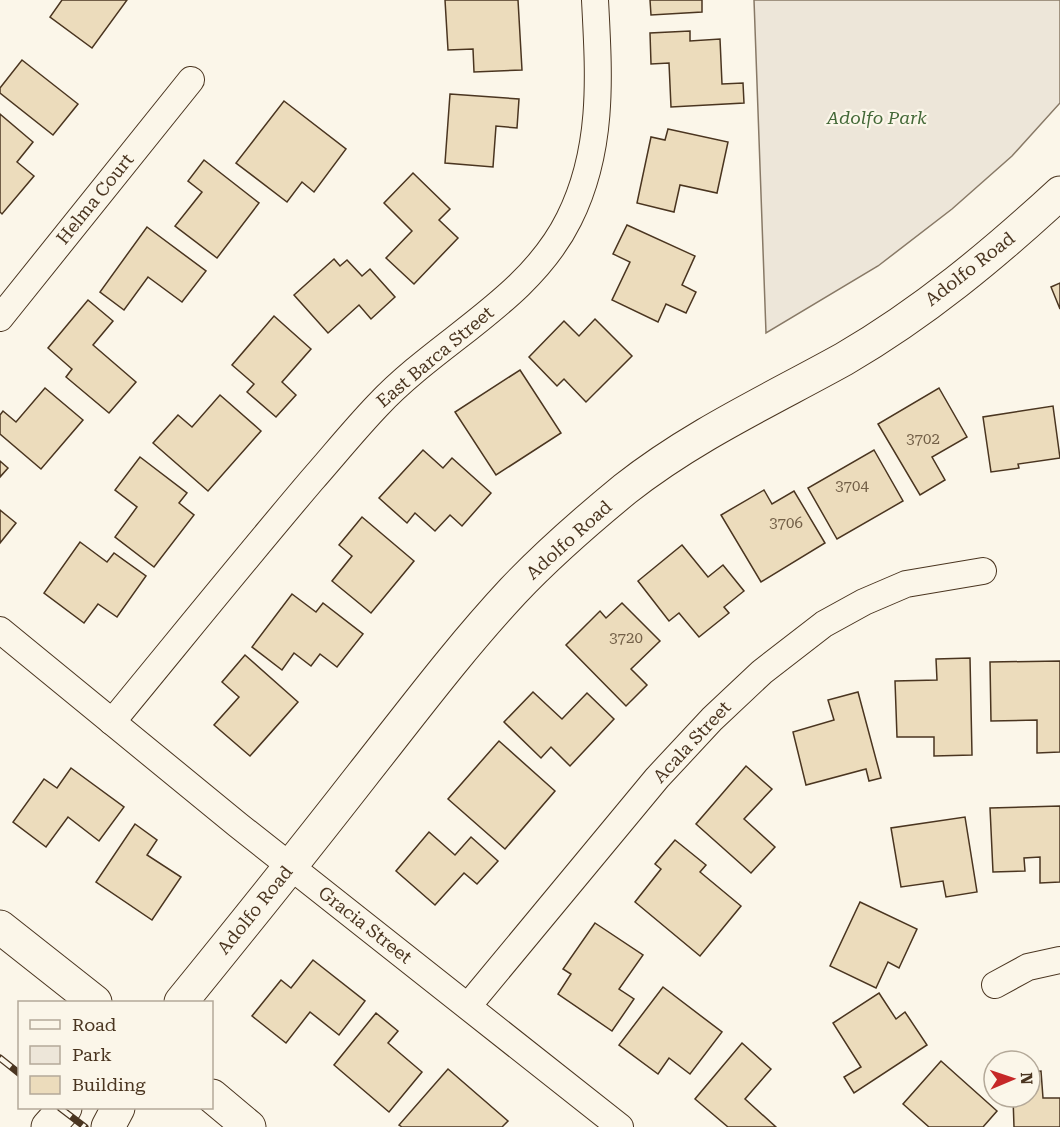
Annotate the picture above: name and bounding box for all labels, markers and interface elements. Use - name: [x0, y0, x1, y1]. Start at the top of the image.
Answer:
- park label: Adolfo Park: [826, 107, 927, 128]
- street label: Helma Court: [52, 149, 138, 248]
- street label: Adolfo Road: [921, 227, 1019, 310]
- street label: East Barca Street: [372, 301, 498, 412]
- house number: 3702: [906, 430, 940, 448]
- house number: 3704: [835, 477, 869, 495]
- street label: Adolfo Road: [522, 496, 616, 583]
- house number: 3706: [769, 514, 803, 532]
- house number: 3720: [609, 629, 643, 647]
- street label: Acala Street: [649, 696, 735, 787]
- street label: Adolfo Road: [213, 861, 297, 958]
- street label: Gracia Street: [314, 882, 416, 968]
- legend: [18, 1001, 213, 1109]
- text: Road: [72, 1014, 117, 1035]
- text: Park: [72, 1044, 112, 1065]
- north arrow: [982, 1049, 1042, 1109]
- text: N: [1017, 1072, 1036, 1085]
- text: Building: [72, 1074, 146, 1095]

